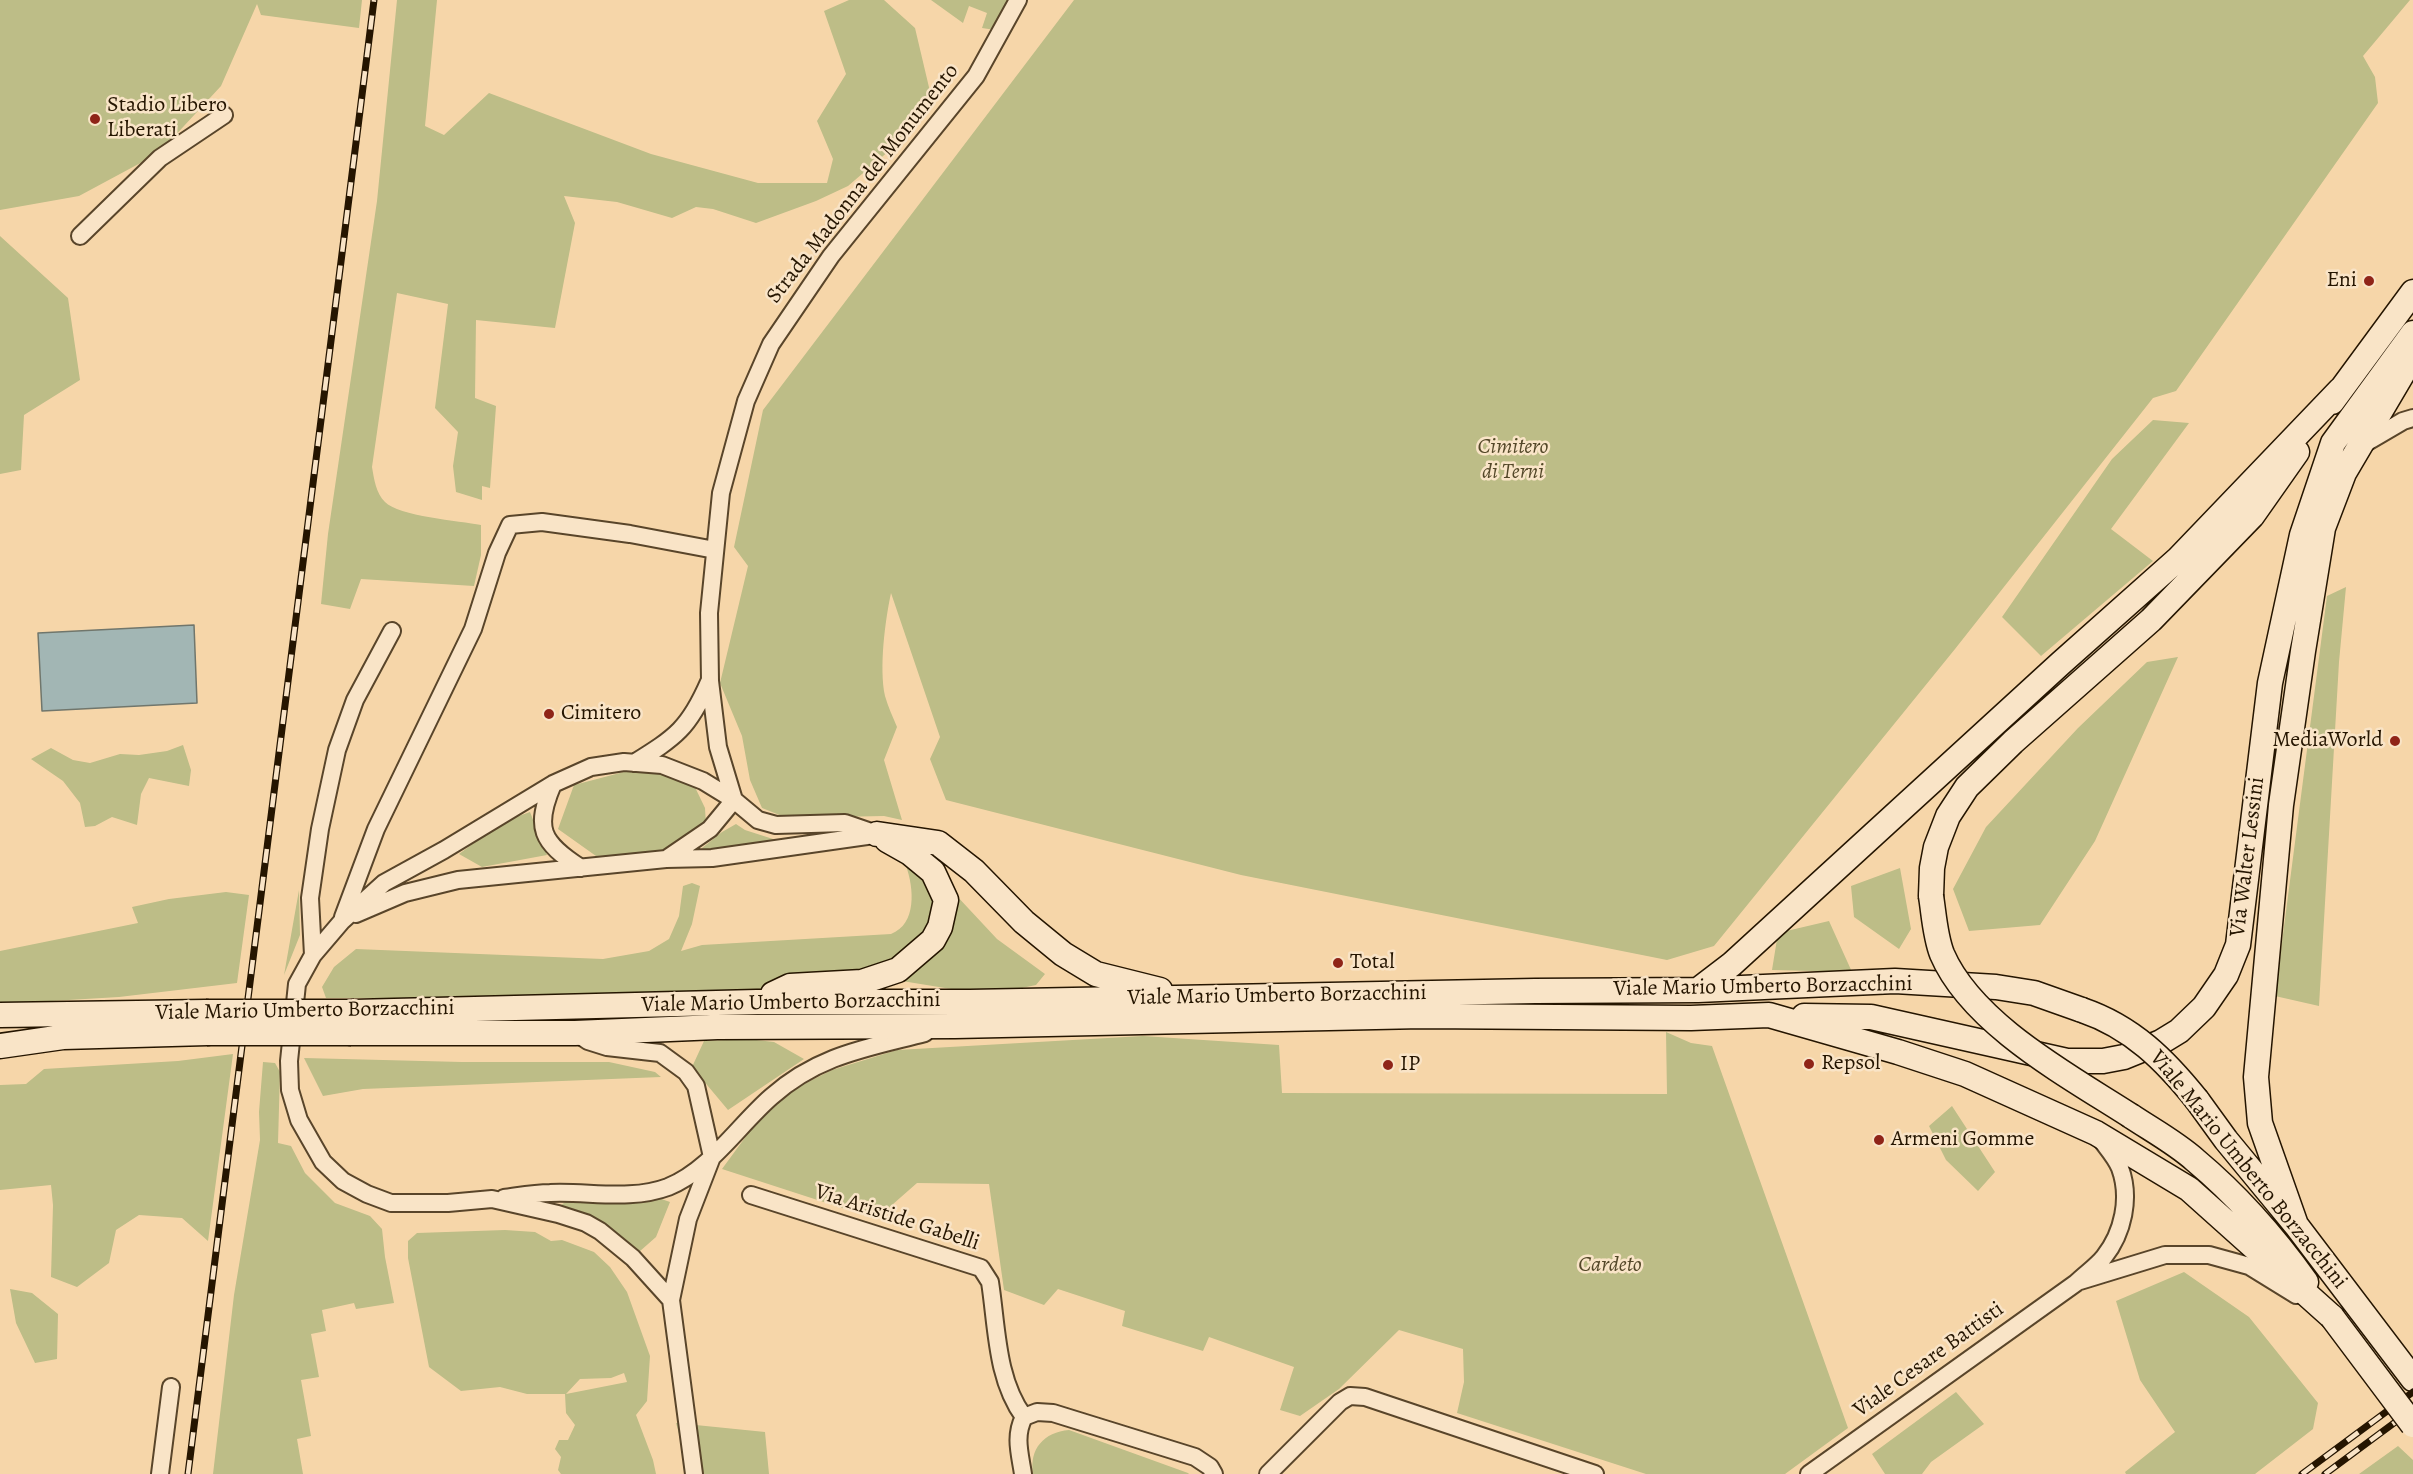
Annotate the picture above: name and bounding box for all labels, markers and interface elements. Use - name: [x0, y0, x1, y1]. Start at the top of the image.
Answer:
- street label: Strada Madonna del Monumento: [761, 59, 965, 309]
- place label: Stadio Libero Liberati: [107, 93, 227, 144]
- marker: Stadio Libero Liberati: [88, 112, 102, 126]
- place label: Eni: [2326, 268, 2357, 294]
- marker: Eni: [2362, 274, 2376, 288]
- park label: Cimitero di Terni: [1478, 435, 1548, 487]
- place label: Cimitero: [561, 701, 641, 727]
- marker: Cimitero: [542, 707, 556, 721]
- place label: MediaWorld: [2272, 728, 2383, 754]
- marker: MediaWorld: [2388, 734, 2402, 748]
- street label: Via Walter Lessini: [2225, 776, 2271, 938]
- place label: Total: [1350, 950, 1395, 976]
- marker: Total: [1331, 956, 1345, 970]
- street label: Viale Mario Umberto Borzacchini: [1613, 971, 1913, 1003]
- street label: Viale Mario Umberto Borzacchini: [1127, 980, 1427, 1012]
- street label: Viale Mario Umberto Borzacchini: [641, 987, 941, 1019]
- street label: Viale Mario Umberto Borzacchini: [155, 995, 455, 1027]
- street label: Viale Mario Umberto Borzacchini: [2144, 1045, 2352, 1295]
- place label: Repsol: [1821, 1051, 1880, 1077]
- place label: IP: [1400, 1052, 1420, 1078]
- marker: Repsol: [1802, 1057, 1816, 1071]
- marker: IP: [1381, 1058, 1395, 1072]
- place label: Armeni Gomme: [1891, 1127, 2034, 1153]
- marker: Armeni Gomme: [1872, 1133, 1886, 1147]
- street label: Via Aristide Gabelli: [811, 1179, 983, 1257]
- park label: Cardeto: [1578, 1253, 1642, 1279]
- street label: Viale Cesare Battisti: [1849, 1297, 2009, 1423]

